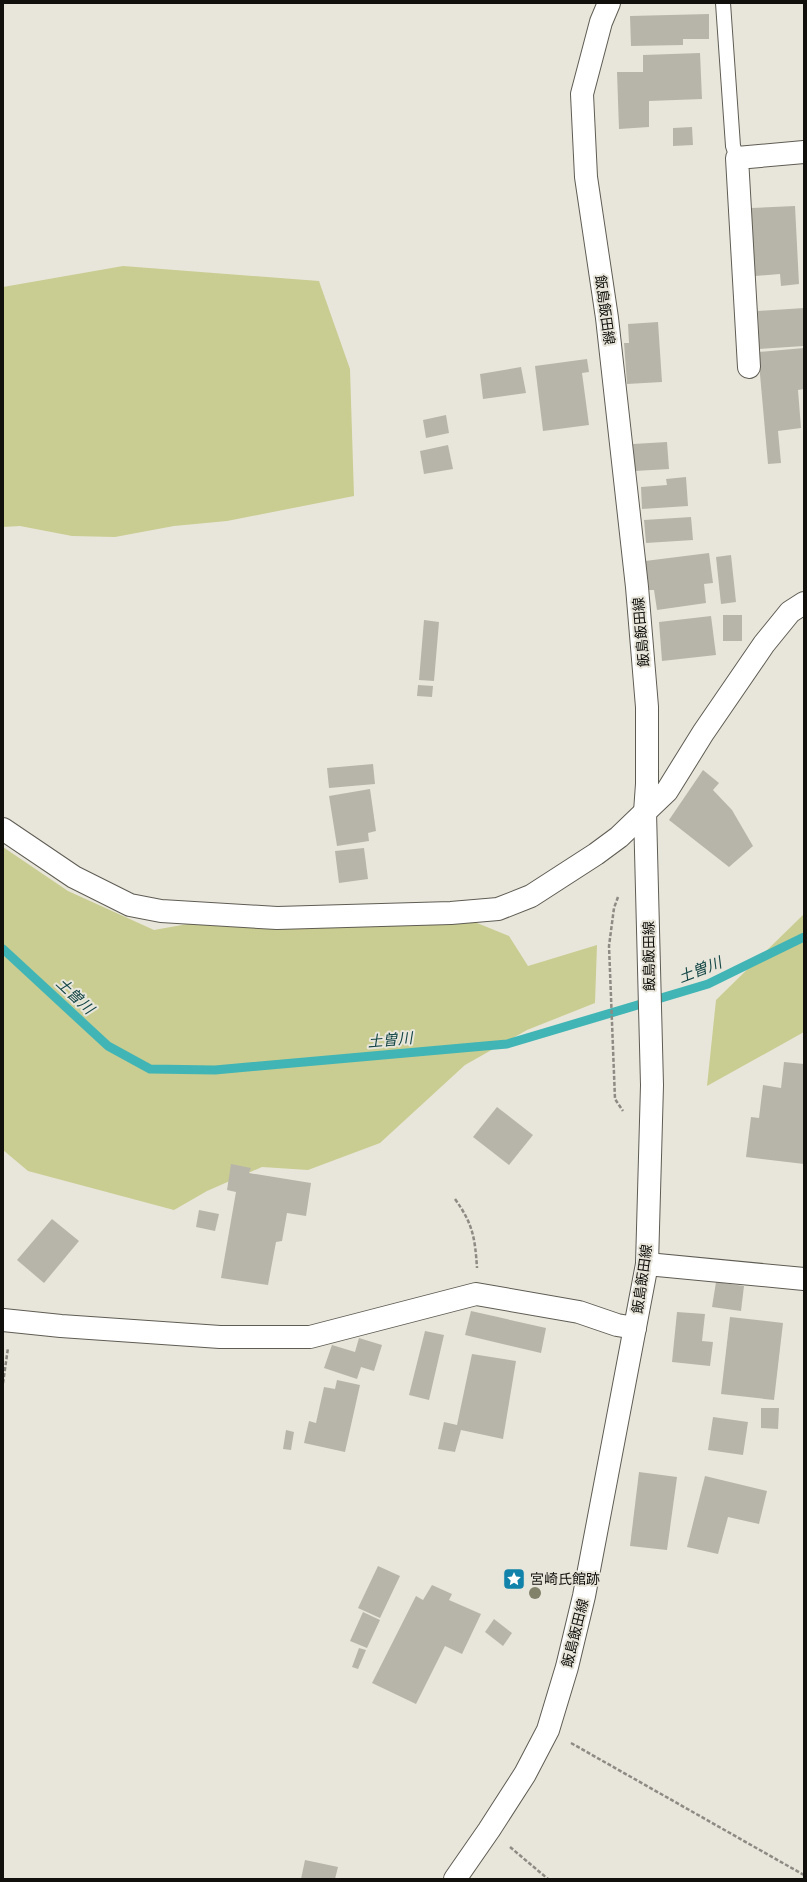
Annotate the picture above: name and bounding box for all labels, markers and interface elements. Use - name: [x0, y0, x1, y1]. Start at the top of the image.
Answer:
- street label: 飯島飯田線: [592, 274, 618, 346]
- street label: 飯島飯田線: [630, 596, 652, 668]
- street label: 飯島飯田線: [640, 921, 658, 991]
- water label: 土曽川: [676, 953, 726, 986]
- water label: 土曽川: [53, 974, 99, 1019]
- water label: 土曽川: [367, 1029, 415, 1050]
- street label: 飯島飯田線: [629, 1243, 655, 1315]
- place icon: 宮崎氏館跡: [501, 1566, 527, 1592]
- place label: 宮崎氏館跡: [530, 1571, 600, 1587]
- street label: 飯島飯田線: [559, 1597, 591, 1669]

